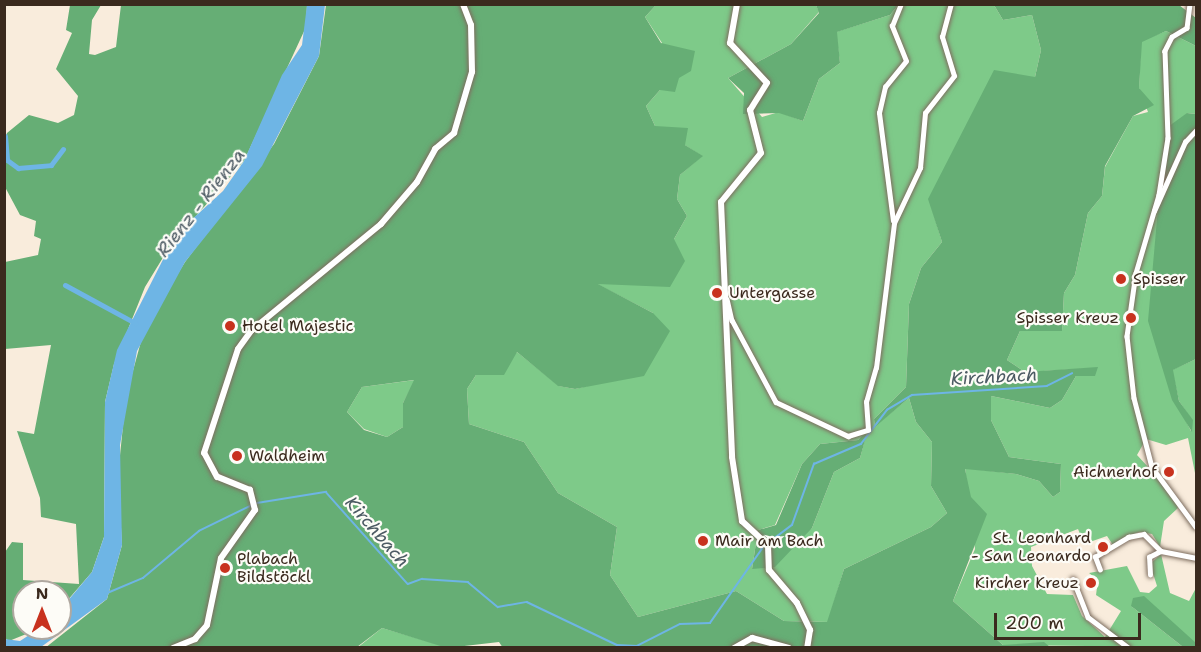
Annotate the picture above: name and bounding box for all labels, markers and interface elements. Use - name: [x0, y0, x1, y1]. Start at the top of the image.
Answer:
- water label: Rienz - Rienza: [152, 145, 250, 261]
- place label: Spisser: [1133, 269, 1186, 289]
- marker: Spisser: [1114, 272, 1128, 286]
- place label: Untergasse: [729, 283, 815, 303]
- marker: Untergasse: [710, 286, 724, 300]
- place label: Spisser Kreuz: [1017, 308, 1119, 328]
- marker: Spisser Kreuz: [1124, 311, 1138, 325]
- place label: Hotel Majestic: [242, 316, 354, 336]
- marker: Hotel Majestic: [223, 319, 237, 333]
- water label: Kirchbach: [950, 364, 1038, 390]
- place label: Waldheim: [249, 446, 325, 466]
- marker: Waldheim: [230, 449, 244, 463]
- place label: Aichnerhof: [1073, 462, 1157, 482]
- marker: Aichnerhof: [1162, 465, 1176, 479]
- water label: Kirchbach: [340, 492, 414, 572]
- place label: St. Leonhard - San Leonardo: [971, 528, 1091, 566]
- place label: Mair am Bach: [715, 531, 824, 551]
- marker: Mair am Bach: [696, 534, 710, 548]
- marker: St. Leonhard - San Leonardo: [1096, 540, 1110, 554]
- place label: Plabach Bildstöckl: [237, 549, 311, 587]
- marker: Plabach Bildstöckl: [218, 561, 232, 575]
- place label: Kircher Kreuz: [975, 573, 1079, 593]
- marker: Kircher Kreuz: [1084, 576, 1098, 590]
- north arrow: [12, 580, 72, 640]
- text: N: [36, 583, 48, 604]
- scale bar: [997, 601, 1144, 639]
- text: 200 m: [1005, 611, 1064, 635]

